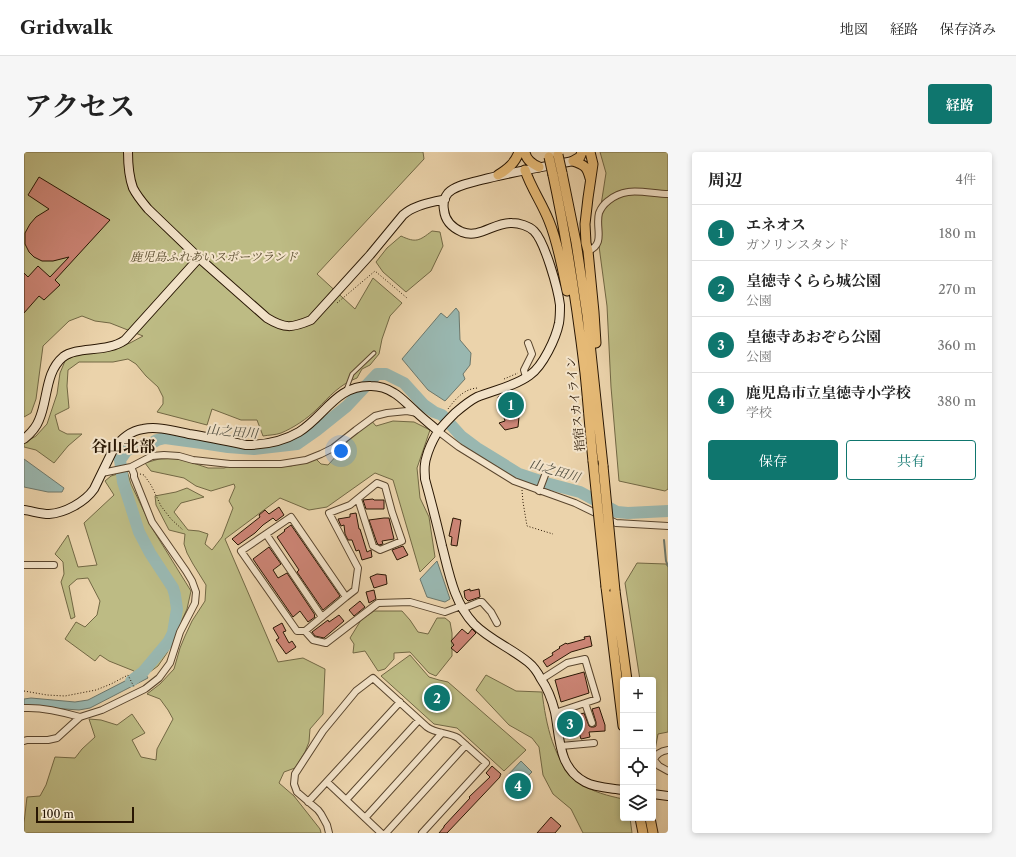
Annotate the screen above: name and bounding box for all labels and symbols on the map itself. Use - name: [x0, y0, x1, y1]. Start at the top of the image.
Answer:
- park label: 鹿児島ふれあいスポーツランド: [130, 249, 299, 264]
- street label: 指宿スカイライン: [563, 356, 587, 452]
- pin: 1: [498, 390, 524, 420]
- water label: 山之田川: [205, 421, 261, 441]
- district label: 谷山北部: [91, 436, 156, 456]
- your location: [331, 441, 351, 461]
- water label: 山之田川: [528, 455, 584, 486]
- pin: 2: [424, 683, 450, 713]
- pin: 3: [557, 709, 583, 739]
- pin: 4: [505, 771, 531, 801]
- scale bar: [36, 805, 134, 824]

